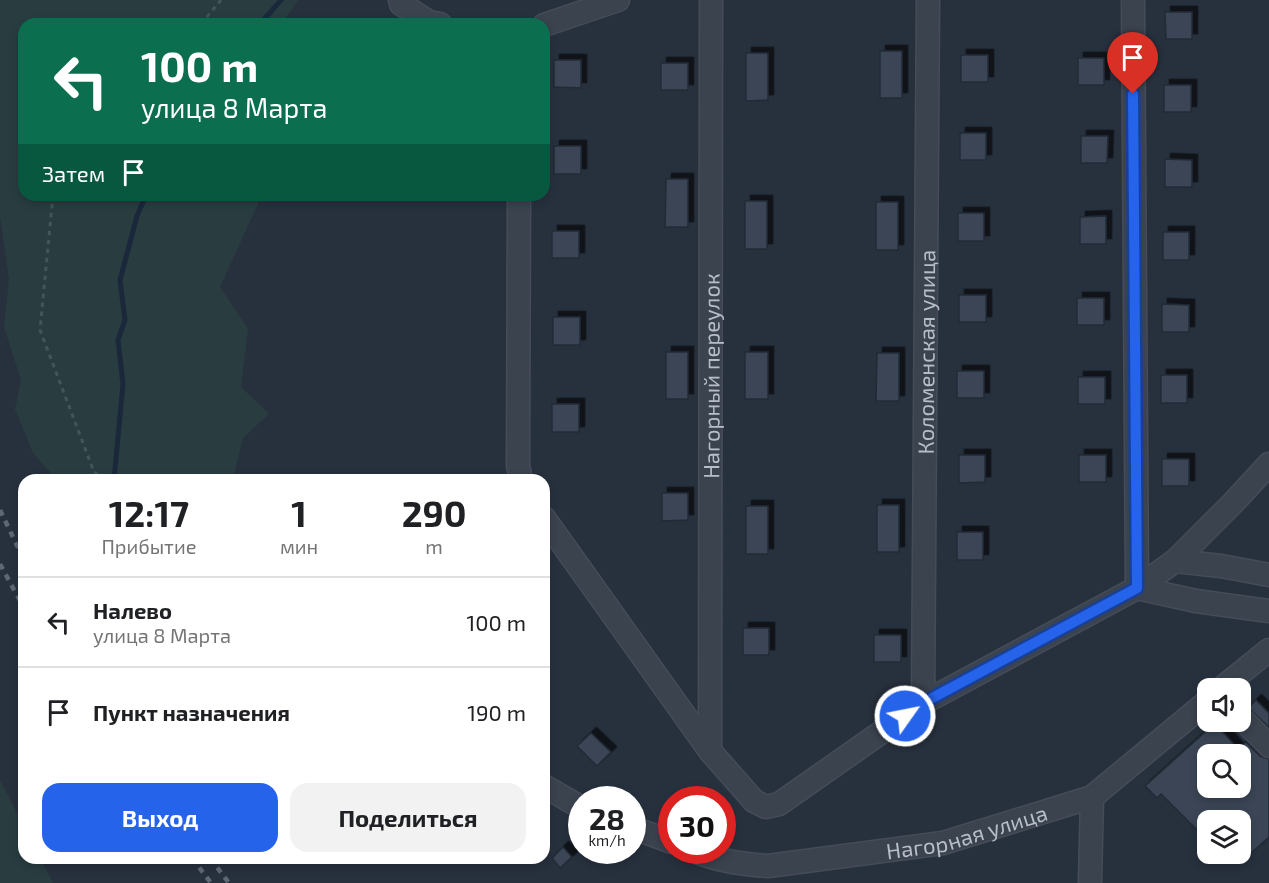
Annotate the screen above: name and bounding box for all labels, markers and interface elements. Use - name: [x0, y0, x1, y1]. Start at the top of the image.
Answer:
- pin: [1107, 32, 1158, 94]
- text: 100 m: [141, 40, 258, 90]
- icon: arrive: [1116, 41, 1149, 74]
- icon: left: [42, 42, 120, 120]
- text: улица 8 Марта: [141, 91, 327, 123]
- icon: arrive: [117, 156, 150, 189]
- text: Затем: [42, 160, 105, 186]
- street label: Коломенская улица: [912, 250, 940, 454]
- street label: Нагорный переулок: [697, 273, 725, 479]
- text: 12:17: [109, 491, 189, 534]
- text: 1: [291, 491, 307, 534]
- text: 290: [402, 491, 467, 534]
- text: Прибытие: [101, 534, 196, 558]
- text: мин: [280, 534, 318, 558]
- text: m: [425, 534, 443, 558]
- text: Налево: [93, 597, 172, 623]
- icon: left: [42, 606, 75, 639]
- text: 100 m: [467, 609, 526, 635]
- text: улица 8 Марта: [93, 623, 231, 647]
- map controls: [1197, 678, 1251, 864]
- button: sound: [1197, 678, 1251, 732]
- position arrow: [873, 684, 937, 748]
- icon: arrive: [42, 696, 75, 729]
- text: Пункт назначения: [93, 699, 290, 725]
- text: 190 m: [467, 699, 526, 725]
- button: search: [1197, 744, 1251, 798]
- button: Выход: [42, 783, 278, 852]
- button: Поделиться: [290, 783, 526, 852]
- speed limit sign: 30: [658, 786, 736, 864]
- street label: Нагорная улица: [884, 799, 1050, 863]
- text: 28: [589, 800, 625, 836]
- button: layers: [1197, 810, 1251, 864]
- text: km/h: [588, 831, 626, 849]

